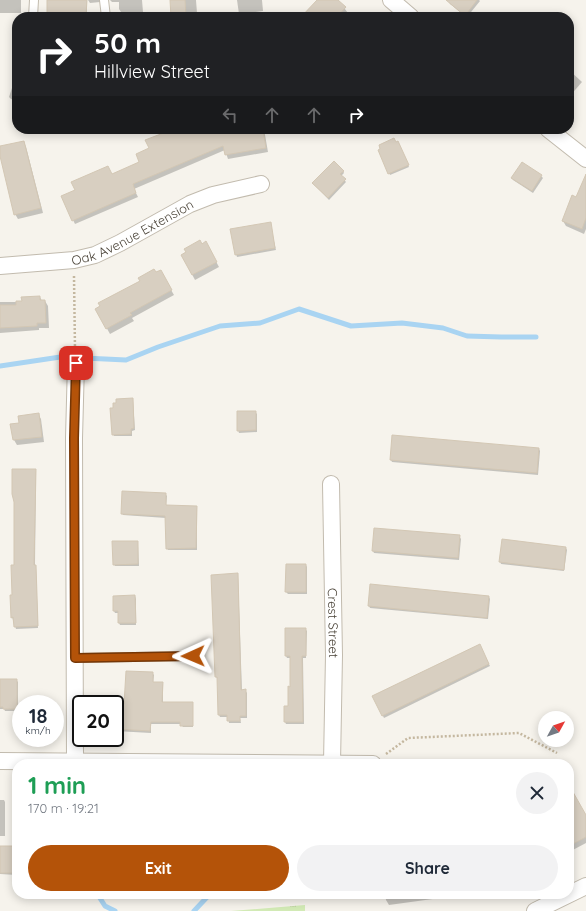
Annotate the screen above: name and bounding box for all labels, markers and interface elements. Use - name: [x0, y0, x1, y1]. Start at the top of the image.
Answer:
- text: 50 m: [94, 25, 161, 60]
- icon: right: [28, 28, 80, 80]
- text: Hillview Street: [94, 60, 210, 83]
- icon: left: [219, 104, 241, 126]
- icon: ahead: [261, 104, 283, 126]
- icon: ahead: [303, 104, 325, 126]
- icon: right: [345, 104, 367, 126]
- street label: Oak Avenue Extension: [70, 196, 196, 268]
- pin: [59, 346, 93, 380]
- icon: arrive: [65, 352, 87, 374]
- street label: Crest Street: [325, 588, 342, 658]
- position arrow: [172, 635, 214, 677]
- speed limit sign: 20: [72, 695, 124, 747]
- text: 18: [29, 703, 47, 728]
- north arrow: [538, 711, 574, 747]
- map controls: [538, 711, 574, 747]
- text: km/h: [25, 724, 51, 737]
- text: 1 min: [28, 770, 86, 800]
- button: close: [516, 772, 558, 814]
- text: 170 m · 19:21: [28, 800, 99, 816]
- button: Exit: [28, 845, 289, 891]
- button: Share: [297, 845, 558, 891]

